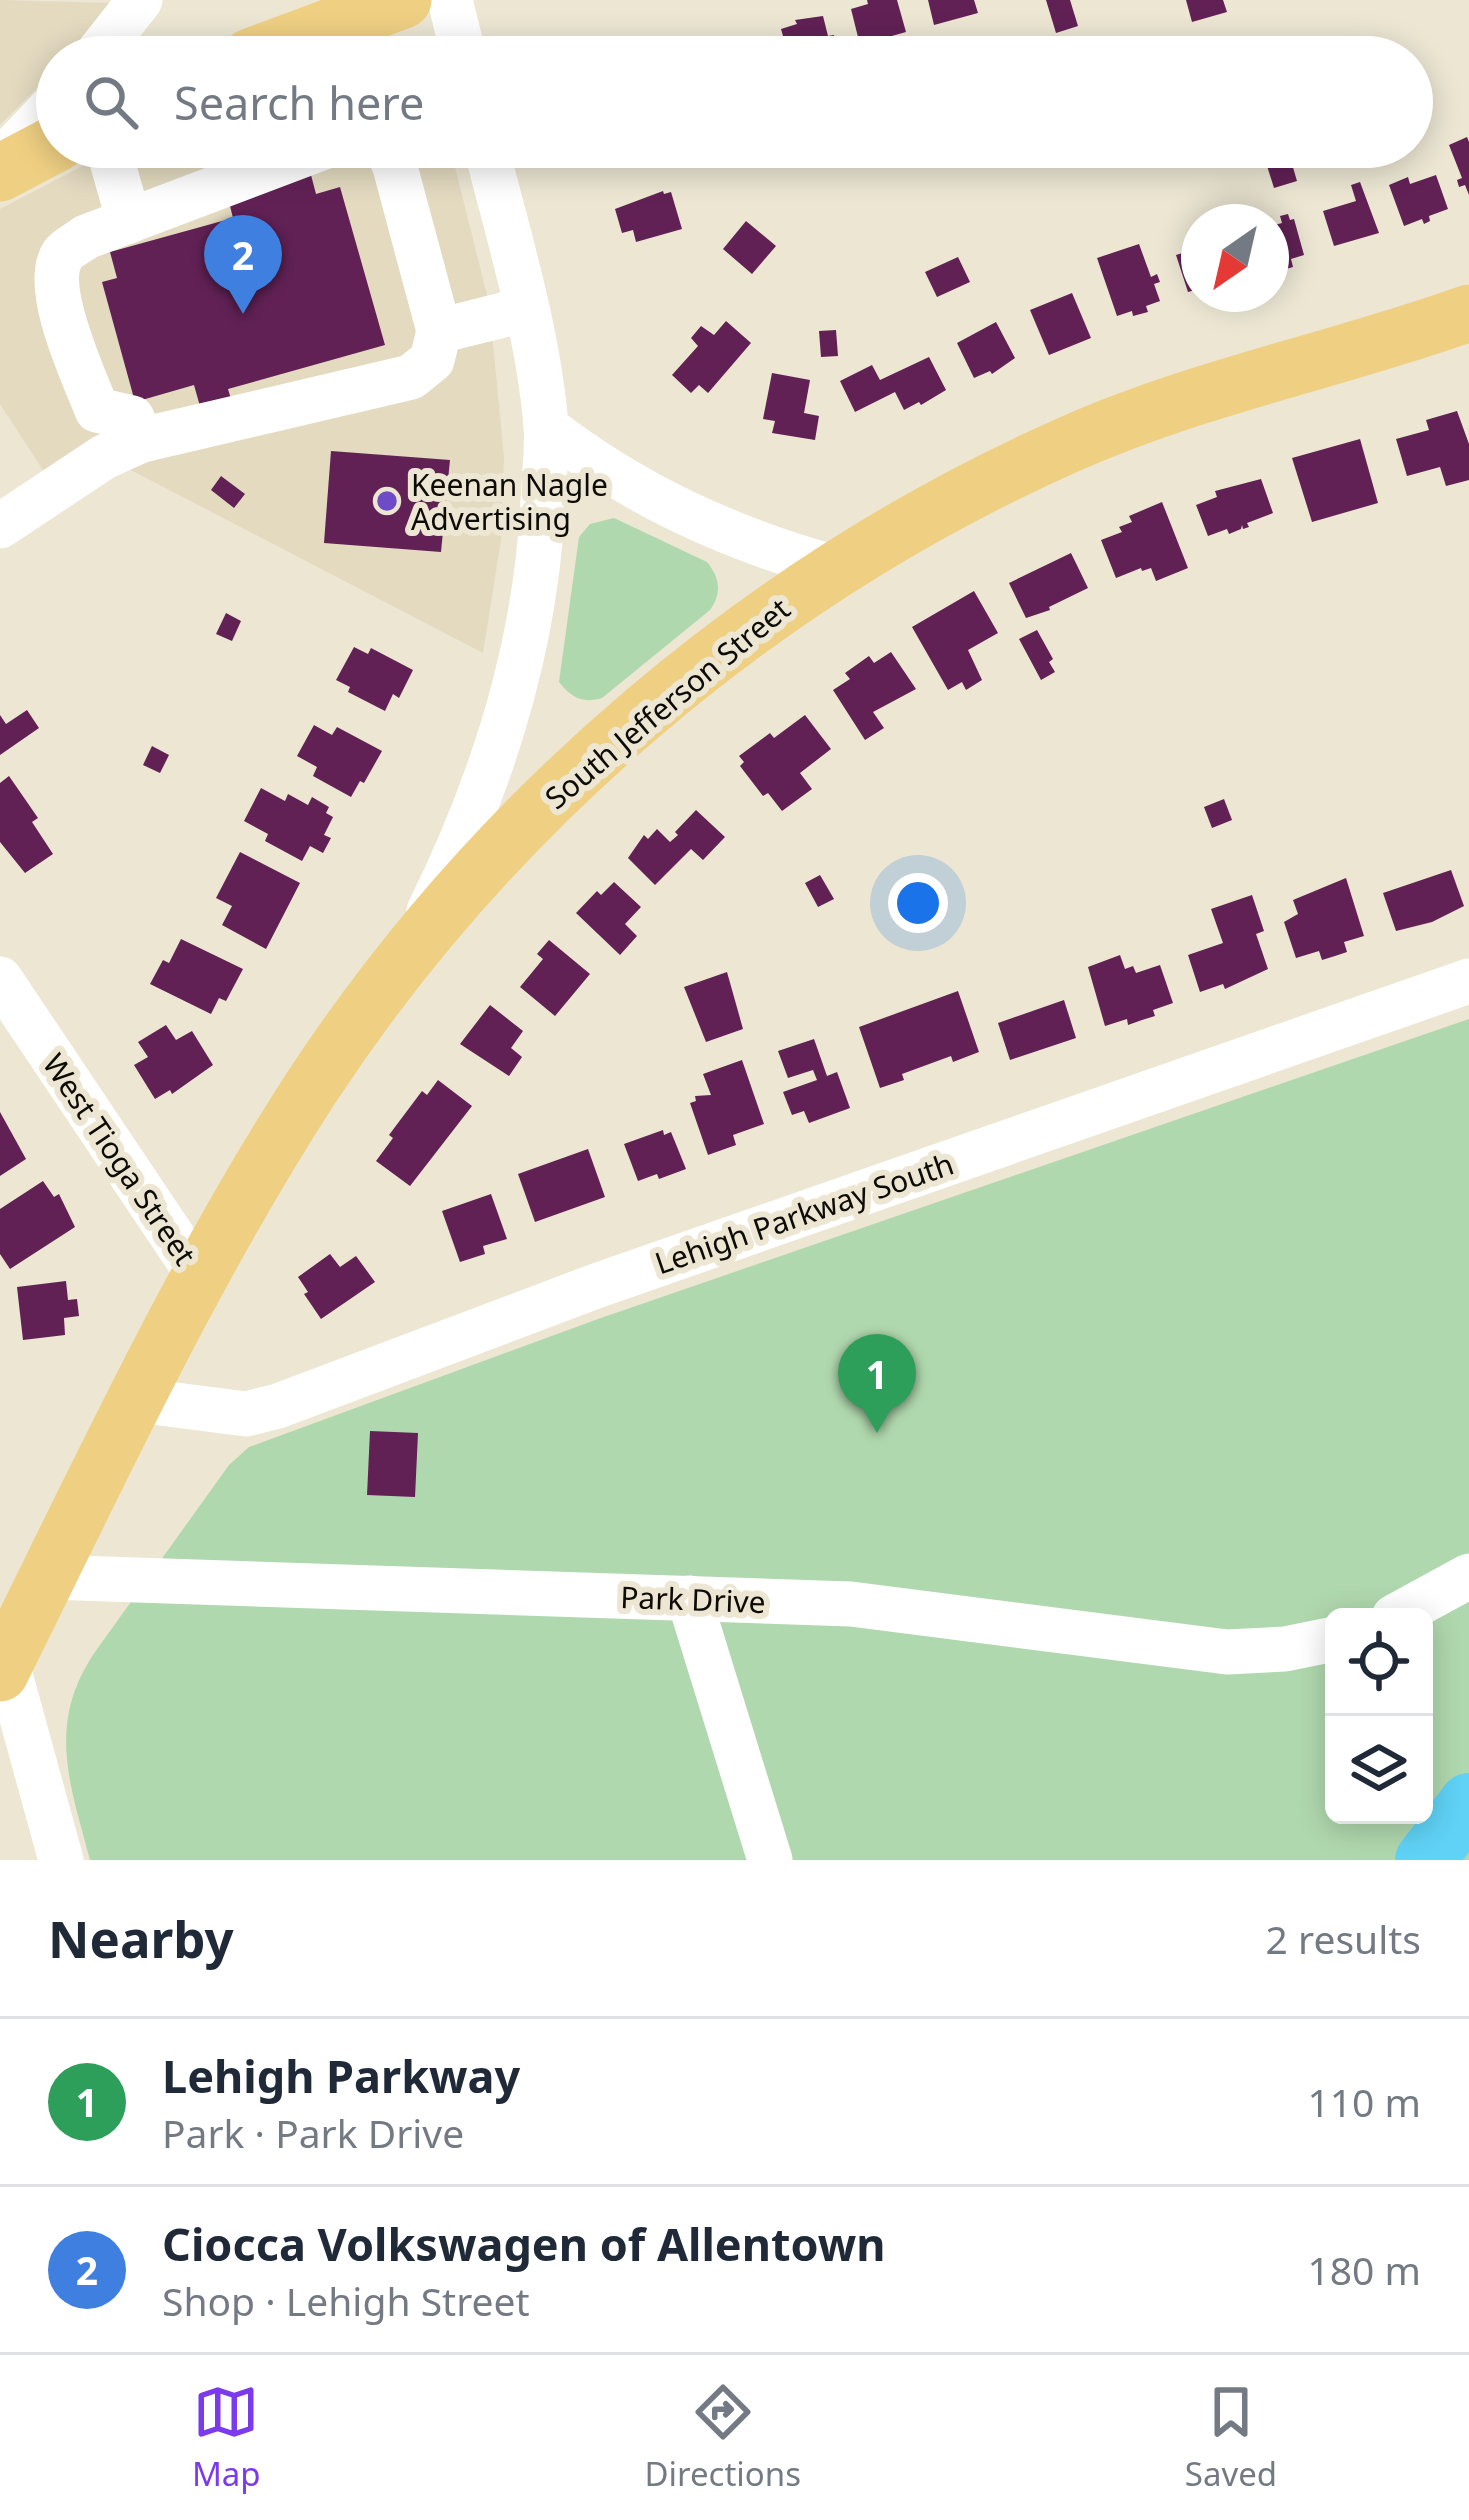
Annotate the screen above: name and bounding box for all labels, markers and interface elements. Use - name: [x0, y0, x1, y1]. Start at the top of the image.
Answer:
- search box: [36, 36, 1433, 168]
- icon: search: [78, 69, 144, 135]
- text: Search here: [174, 72, 424, 133]
- north arrow: [1181, 204, 1289, 312]
- pin: 2: [204, 215, 282, 314]
- place label: Keenan Nagle Advertising: [411, 464, 608, 539]
- marker: Keenan Nagle Advertising: [374, 488, 400, 514]
- street label: South Jefferson Street: [536, 588, 798, 818]
- your location: [888, 873, 948, 933]
- street label: West Tioga Street: [34, 1045, 206, 1273]
- street label: Lehigh Parkway South: [649, 1143, 959, 1283]
- pin: 1: [838, 1334, 916, 1433]
- street label: Park Drive: [620, 1576, 766, 1622]
- map controls: [1325, 1608, 1433, 1824]
- button: locate: [1325, 1608, 1433, 1716]
- button: layers: [1325, 1716, 1433, 1824]
- text: Nearby: [48, 1903, 234, 1973]
- text: 2 results: [1266, 1912, 1421, 1965]
- text: Lehigh Parkway: [162, 2045, 520, 2106]
- text: 1: [76, 2075, 98, 2128]
- text: 110 m: [1307, 2075, 1421, 2128]
- text: Park · Park Drive: [162, 2106, 464, 2159]
- text: Ciocca Volkswagen of Allentown: [162, 2213, 886, 2274]
- text: 2: [76, 2243, 98, 2296]
- text: 180 m: [1307, 2243, 1421, 2296]
- text: Shop · Lehigh Street: [162, 2274, 530, 2327]
- tab: Map: [192, 2379, 261, 2496]
- tab: Directions: [644, 2379, 801, 2496]
- tab: Saved: [1185, 2379, 1277, 2496]

